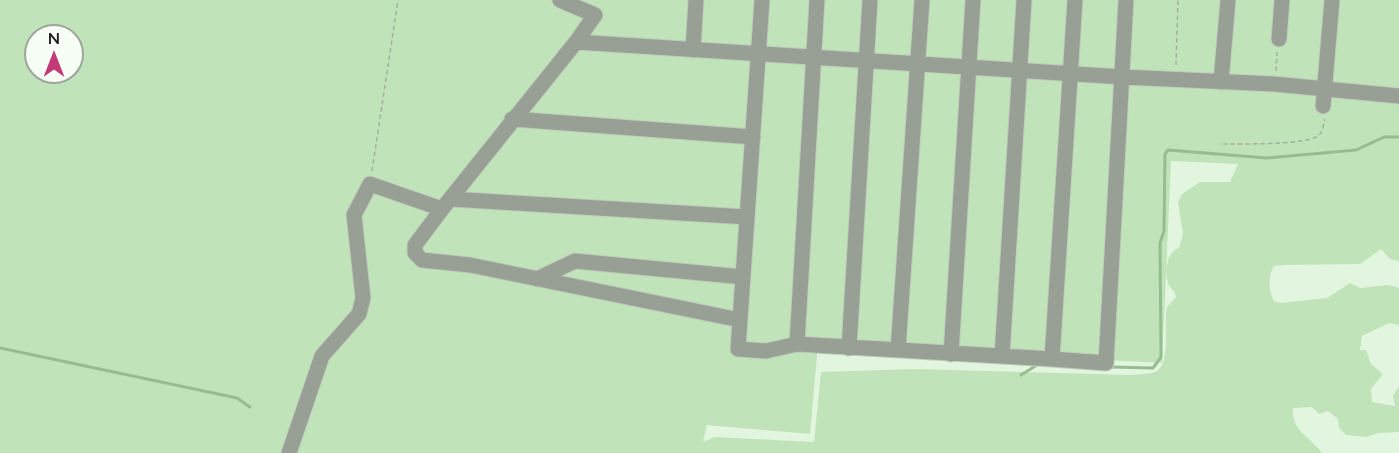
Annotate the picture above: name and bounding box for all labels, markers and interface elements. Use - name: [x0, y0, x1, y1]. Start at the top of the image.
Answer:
- north arrow: [24, 24, 84, 84]
- text: N: [48, 28, 60, 47]

